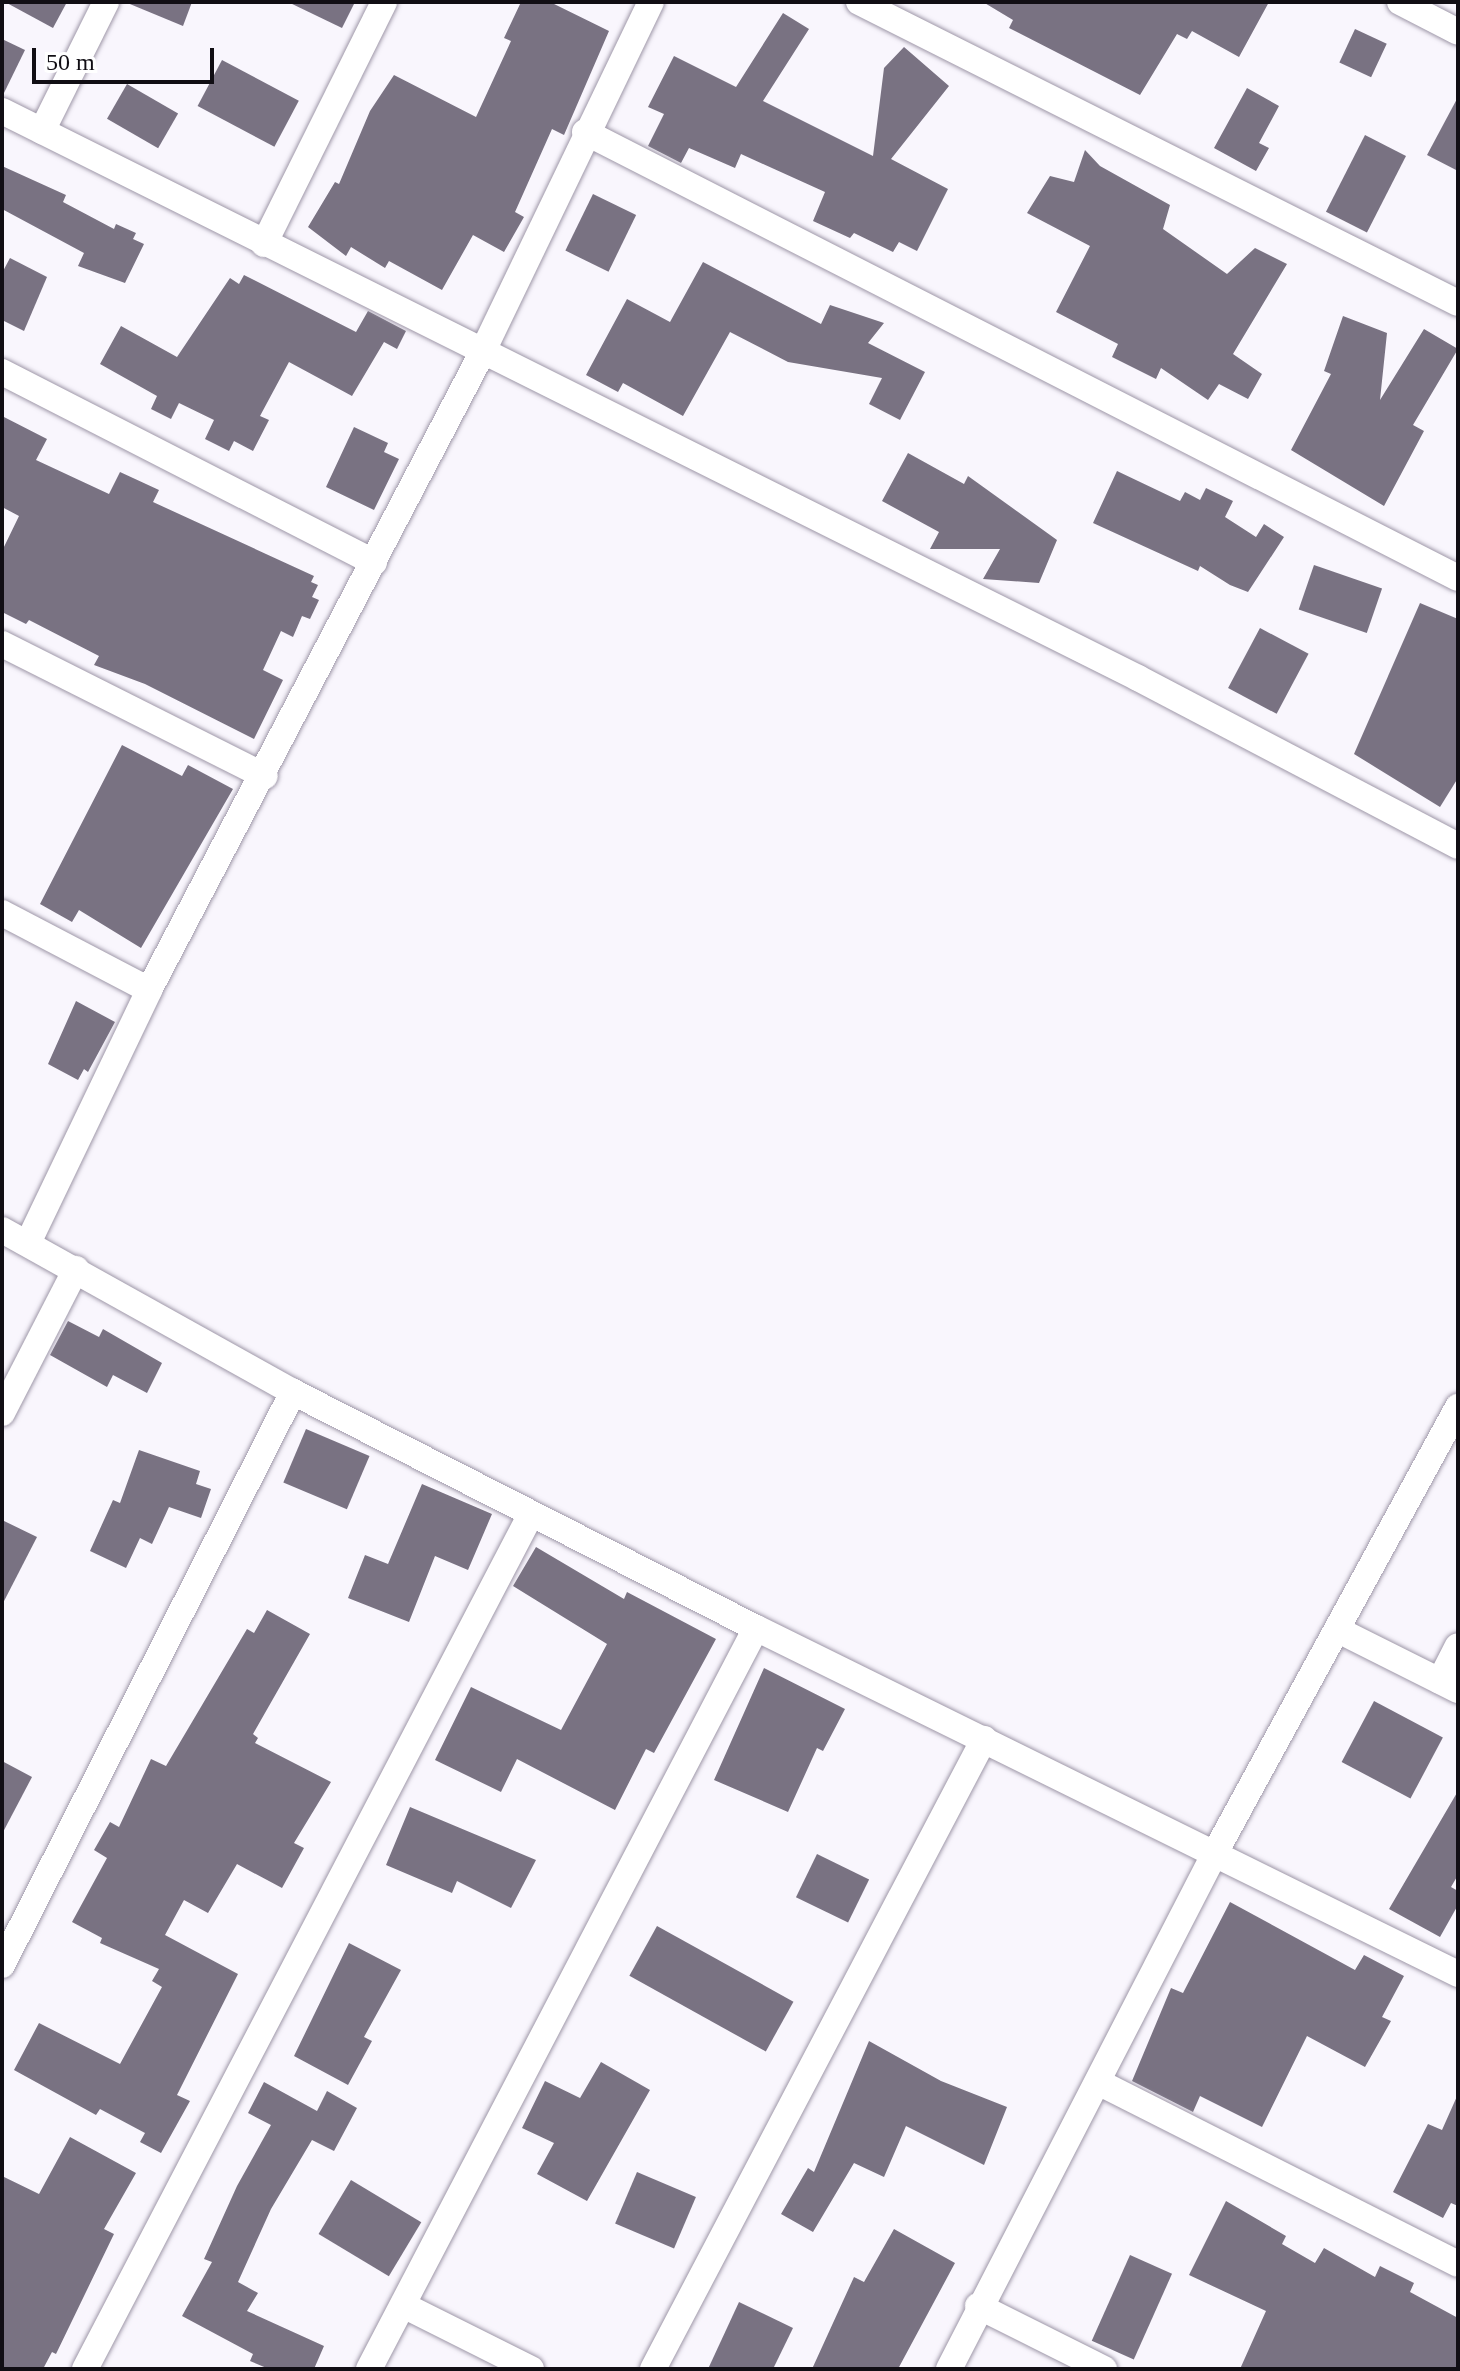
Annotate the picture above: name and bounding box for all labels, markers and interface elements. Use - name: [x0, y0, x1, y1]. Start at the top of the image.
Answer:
- scale bar: [36, 32, 218, 82]
- text: 50 m: [46, 49, 95, 75]

